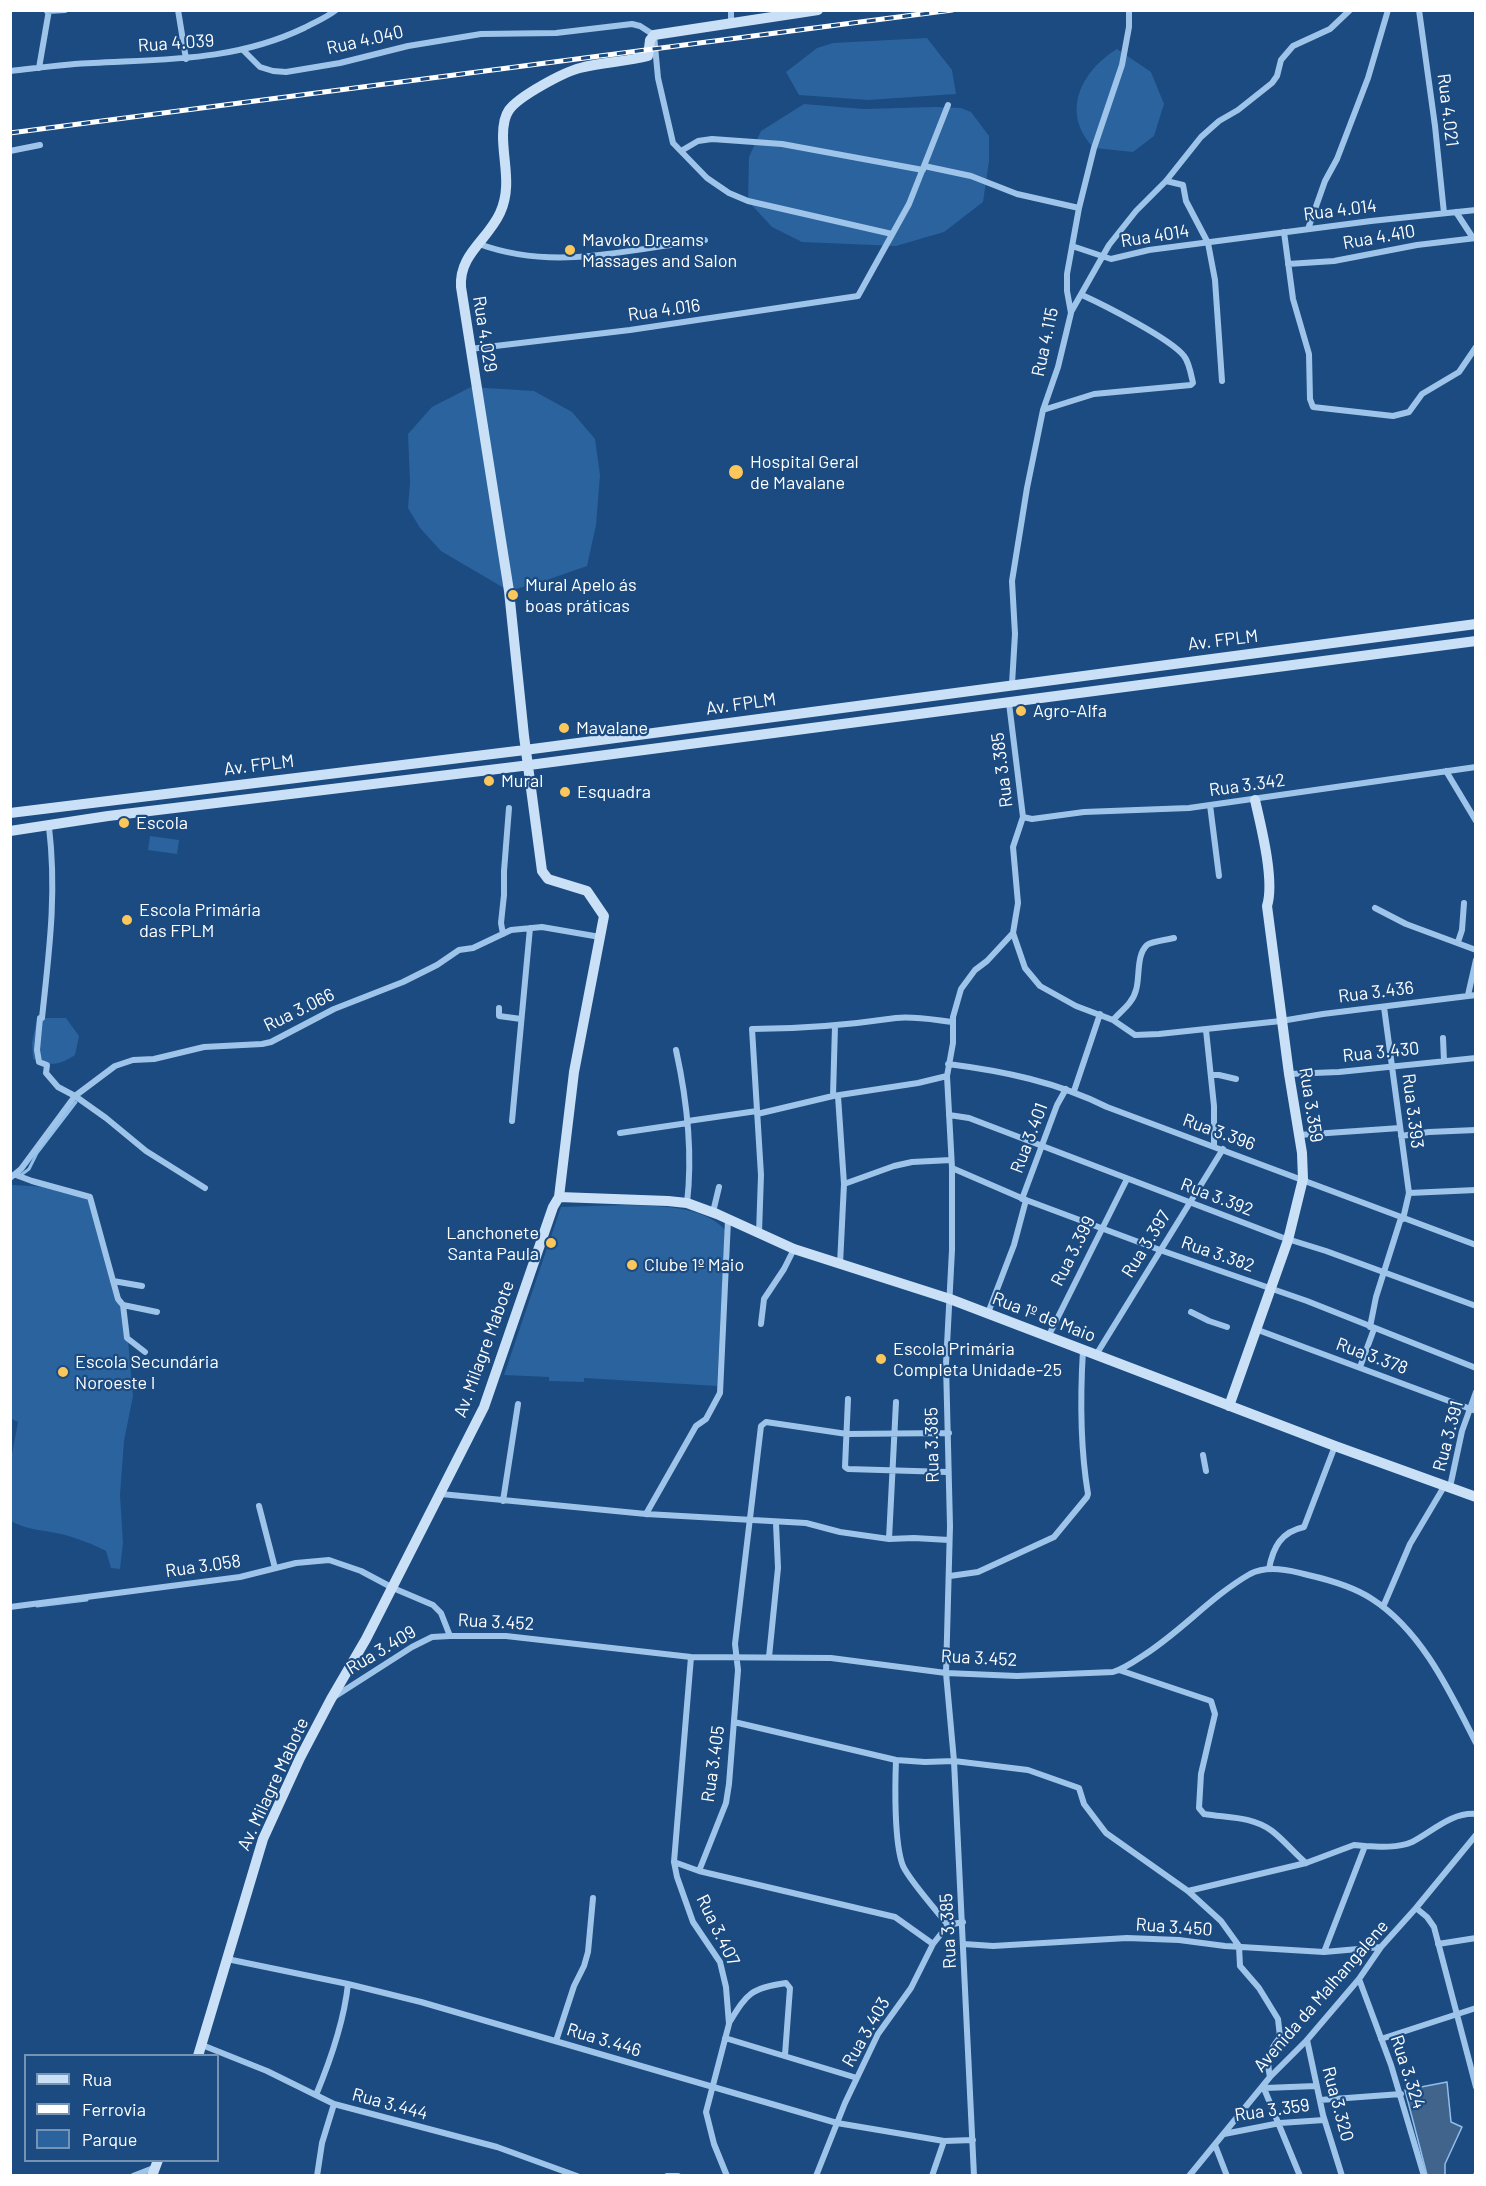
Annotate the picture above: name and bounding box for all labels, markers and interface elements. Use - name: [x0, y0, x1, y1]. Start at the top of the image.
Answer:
- street label: Rua 4.040: [325, 21, 405, 59]
- street label: Rua 4.039: [137, 30, 215, 56]
- street label: Rua 4.021: [1433, 72, 1463, 148]
- street label: Rua 4.014: [1302, 195, 1378, 225]
- street label: Rua 4014: [1119, 220, 1191, 252]
- street label: Rua 4.410: [1341, 220, 1417, 254]
- place label: Mavoko Dreams Massages and Salon: [582, 229, 737, 272]
- marker: Mavoko Dreams Massages and Salon: [563, 243, 577, 257]
- street label: Rua 4.029: [468, 294, 502, 374]
- street label: Rua 4.016: [626, 294, 702, 326]
- street label: Rua 4.115: [1027, 305, 1063, 379]
- place label: Hospital Geral de Mavalane: [750, 451, 859, 494]
- marker: Hospital Geral de Mavalane: [727, 463, 745, 481]
- place label: Mural Apelo ás boas práticas: [525, 574, 637, 616]
- marker: Mural Apelo ás boas práticas: [506, 588, 520, 602]
- street label: Av. FPLM: [1187, 625, 1259, 655]
- street label: Av. FPLM: [704, 688, 778, 720]
- place label: Agro-Alfa: [1033, 700, 1107, 722]
- marker: Agro-Alfa: [1014, 704, 1028, 718]
- place label: Mavalane: [576, 717, 648, 739]
- marker: Mavalane: [557, 721, 571, 735]
- street label: Rua 3.385: [987, 731, 1017, 809]
- street label: Av. FPLM: [223, 750, 295, 780]
- street label: Rua 3.342: [1208, 769, 1286, 801]
- place label: Mural: [501, 770, 543, 792]
- marker: Mural: [482, 774, 496, 788]
- place label: Esquadra: [577, 781, 651, 803]
- marker: Esquadra: [558, 785, 572, 799]
- place label: Escola: [136, 812, 188, 834]
- marker: Escola: [117, 816, 131, 830]
- place label: Escola Primária das FPLM: [139, 899, 261, 942]
- marker: Escola Primária das FPLM: [120, 913, 134, 927]
- street label: Rua 3.436: [1337, 977, 1415, 1007]
- street label: Rua 3.066: [260, 984, 338, 1036]
- street label: Rua 3.430: [1342, 1037, 1420, 1067]
- street label: Rua 3.359: [1294, 1066, 1328, 1144]
- street label: Rua 3.393: [1398, 1072, 1428, 1150]
- street label: Rua 3.401: [1006, 1100, 1052, 1176]
- street label: Rua 3.396: [1180, 1109, 1258, 1155]
- street label: Rua 3.392: [1178, 1173, 1256, 1221]
- street label: Rua 3.397: [1117, 1207, 1175, 1281]
- street label: Rua 3.399: [1046, 1212, 1100, 1290]
- place label: Lanchonete Santa Paula: [446, 1222, 539, 1264]
- street label: Rua 3.382: [1179, 1231, 1257, 1277]
- marker: Lanchonete Santa Paula: [544, 1236, 558, 1250]
- place label: Clube 1º Maio: [644, 1254, 744, 1276]
- marker: Clube 1º Maio: [625, 1258, 639, 1272]
- street label: Av. Milagre Mabote: [449, 1278, 519, 1420]
- street label: Rua 1º de Maio: [989, 1287, 1099, 1347]
- street label: Rua 3.378: [1333, 1333, 1411, 1379]
- place label: Escola Primária Completa Unidade-25: [893, 1338, 1062, 1380]
- place label: Escola Secundária Noroeste I: [75, 1351, 219, 1394]
- marker: Escola Primária Completa Unidade-25: [874, 1352, 888, 1366]
- marker: Escola Secundária Noroeste I: [56, 1365, 70, 1379]
- street label: Rua 3.391: [1428, 1398, 1468, 1474]
- street label: Rua 3.385: [921, 1407, 943, 1483]
- street label: Rua 3.058: [164, 1550, 242, 1582]
- street label: Rua 3.452: [457, 1609, 535, 1635]
- street label: Rua 3.409: [342, 1621, 420, 1679]
- street label: Rua 3.452: [940, 1645, 1018, 1671]
- street label: Av. Milagre Mabote: [233, 1714, 313, 1854]
- street label: Rua 3.405: [697, 1724, 729, 1804]
- street label: Rua 3.407: [692, 1891, 744, 1969]
- street label: Rua 3.385: [935, 1893, 961, 1969]
- street label: Rua 3.450: [1135, 1914, 1213, 1940]
- street label: Avenida da Malhangalene: [1249, 1916, 1393, 2076]
- street label: Rua 3.403: [837, 1993, 895, 2071]
- street label: Rua 3.446: [564, 2018, 644, 2062]
- street label: Rua 3.324: [1386, 2032, 1430, 2112]
- legend: [24, 2054, 219, 2162]
- street label: Rua 3.320: [1318, 2064, 1358, 2144]
- text: Rua: [82, 2068, 112, 2090]
- street label: Rua 3.444: [350, 2084, 430, 2124]
- street label: Rua 3.359: [1233, 2094, 1311, 2126]
- text: Ferrovia: [82, 2098, 146, 2120]
- text: Parque: [82, 2128, 137, 2150]

